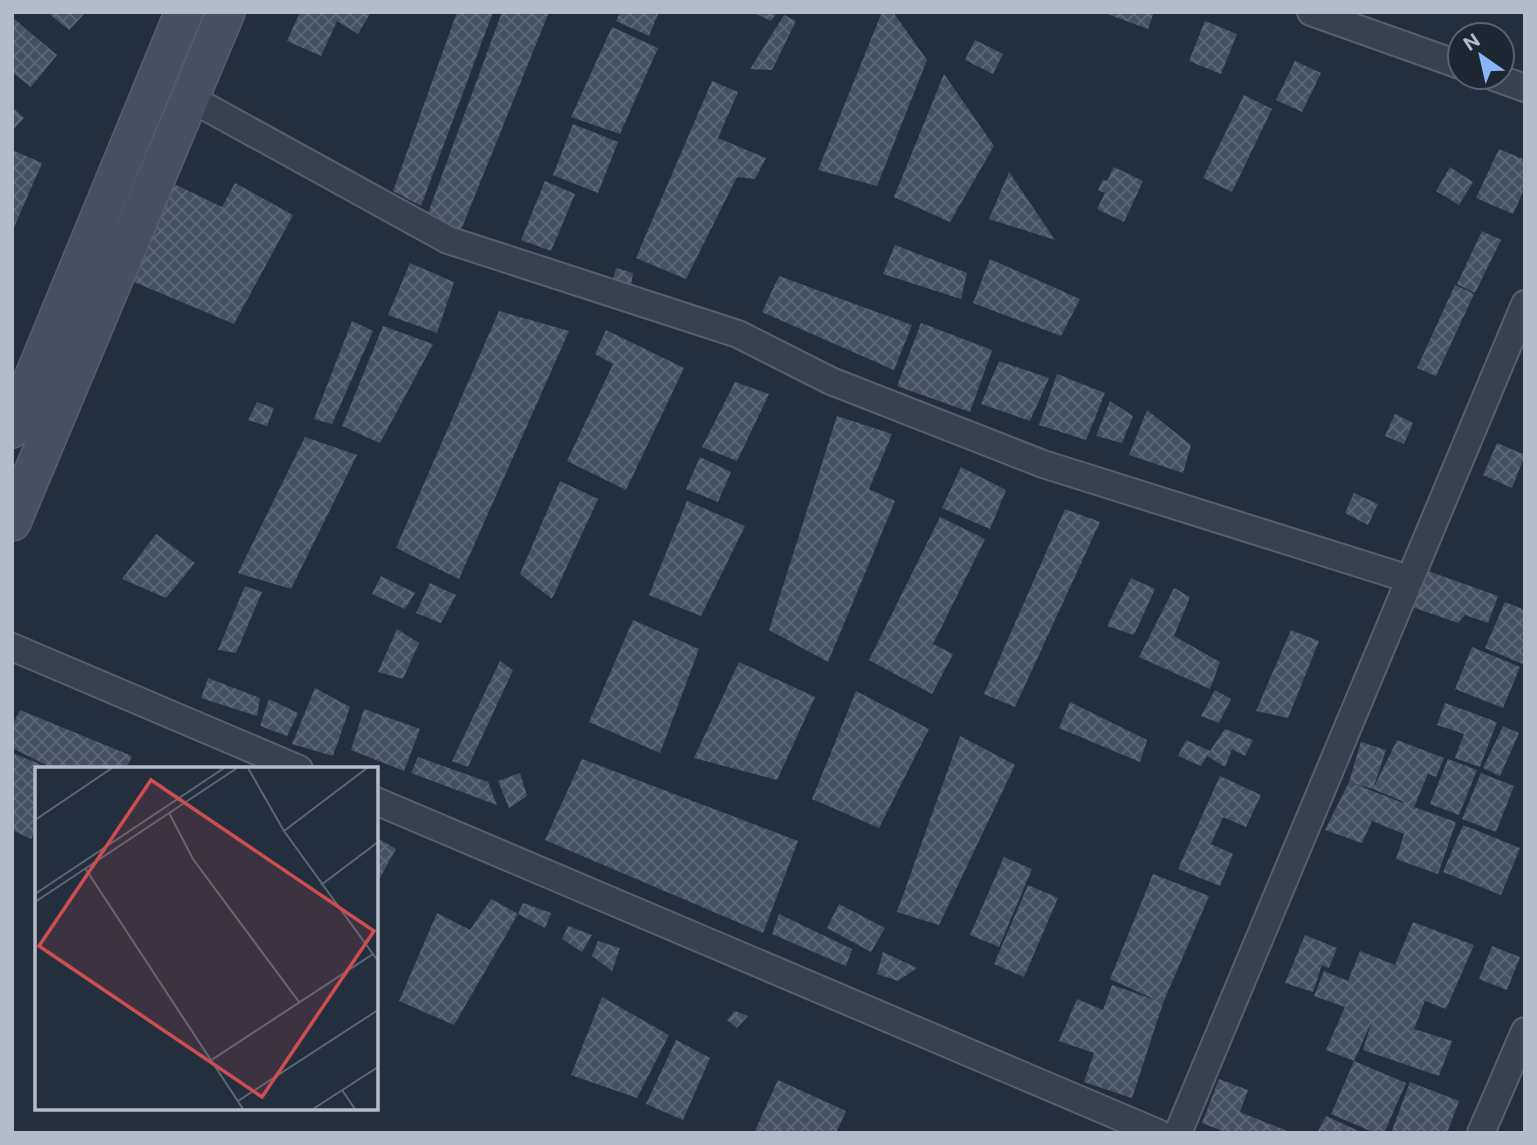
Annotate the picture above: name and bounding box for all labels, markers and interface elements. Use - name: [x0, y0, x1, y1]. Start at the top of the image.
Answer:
- north arrow: [1446, 21, 1516, 91]
- text: N: [1459, 29, 1484, 55]
- inset map: [35, 767, 378, 1110]

